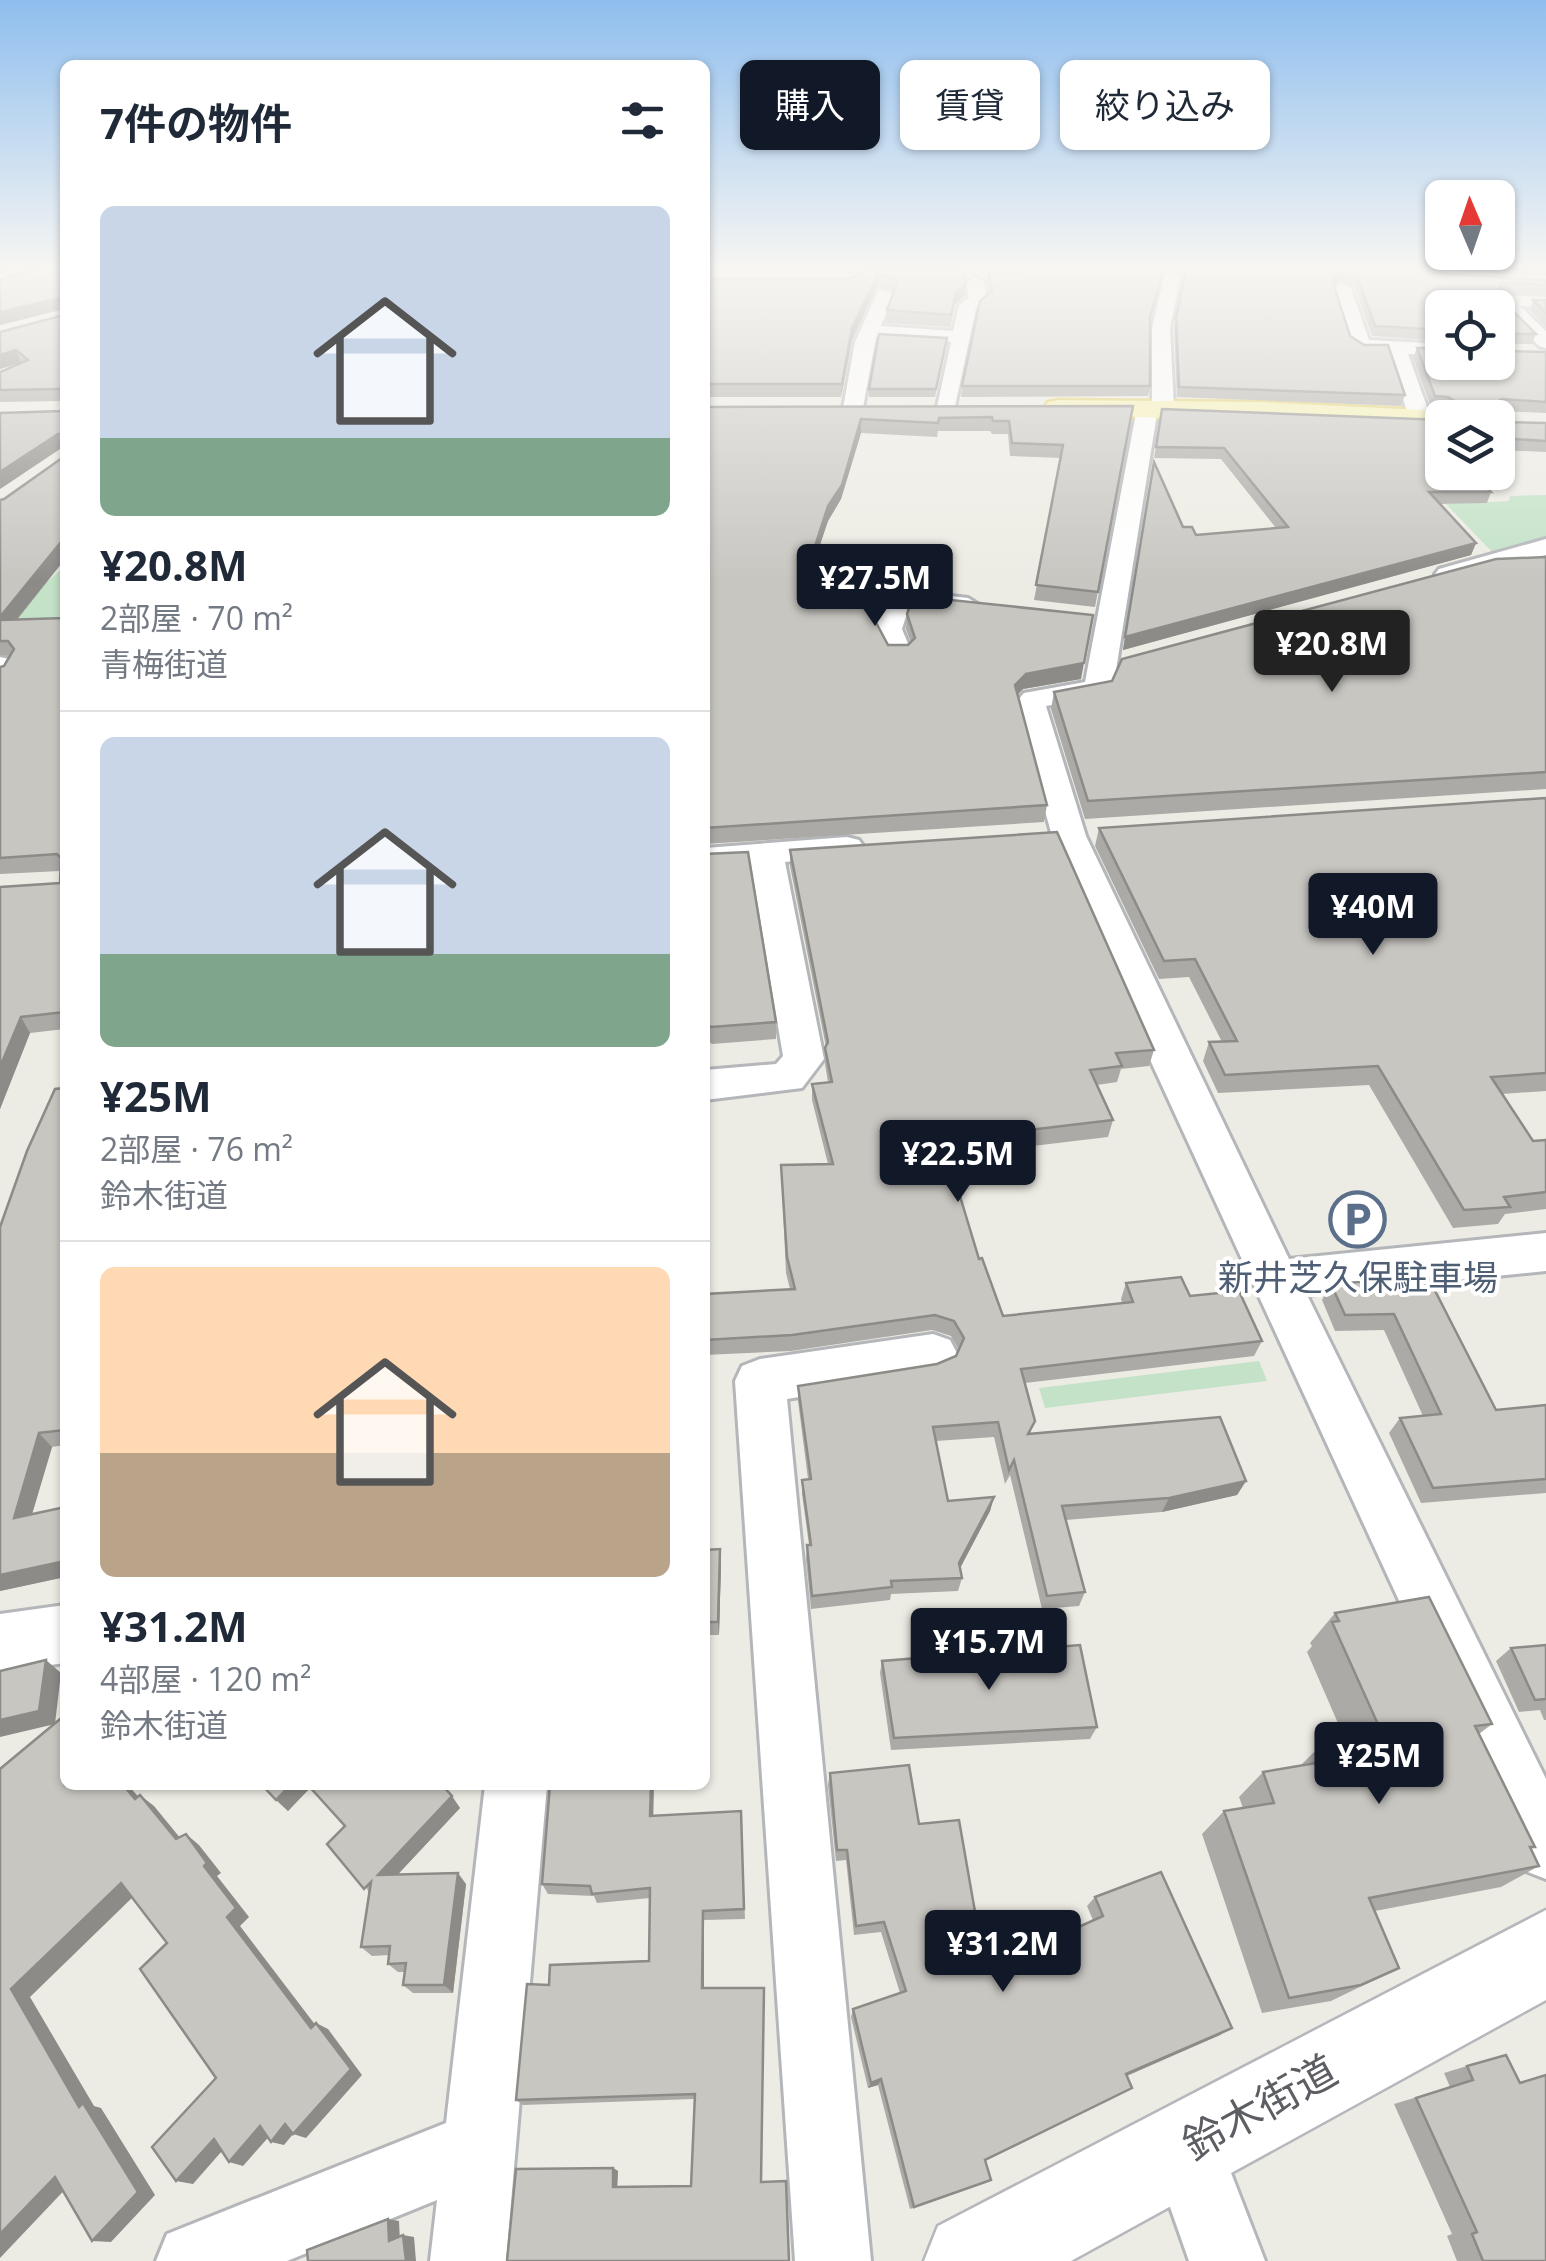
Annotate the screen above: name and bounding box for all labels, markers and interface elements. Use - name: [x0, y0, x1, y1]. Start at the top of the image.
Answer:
- chip: 購入: [740, 60, 880, 150]
- chip: 賃貸: [900, 60, 1040, 150]
- chip: 絞り込み: [1060, 60, 1270, 150]
- icon: filters: [615, 93, 670, 148]
- text: 7件の物件: [100, 94, 292, 151]
- north arrow: [1425, 180, 1515, 270]
- map controls: [1425, 180, 1515, 490]
- icon: home: [295, 271, 475, 451]
- button: locate: [1425, 290, 1515, 380]
- button: layers: [1425, 400, 1515, 490]
- text: ¥20.8M: [100, 536, 248, 593]
- pin: ¥27.5M: [794, 544, 956, 629]
- text: ¥27.5M: [819, 555, 931, 598]
- text: 2部屋 · 70 m²: [100, 596, 293, 639]
- pin: ¥20.8M: [1251, 610, 1413, 695]
- text: ¥20.8M: [1276, 621, 1388, 664]
- text: 青梅街道: [100, 642, 228, 685]
- icon: home: [295, 802, 475, 982]
- pin: ¥40M: [1314, 873, 1432, 958]
- text: ¥40M: [1330, 884, 1416, 927]
- text: ¥25M: [100, 1067, 212, 1124]
- pin: ¥22.5M: [877, 1120, 1039, 1205]
- text: 2部屋 · 76 m²: [100, 1127, 293, 1170]
- text: ¥22.5M: [902, 1131, 1014, 1174]
- text: 鈴木街道: [100, 1173, 228, 1216]
- parking icon: 新井芝久保駐車場: [1328, 1190, 1388, 1250]
- place label: 新井芝久保駐車場: [1218, 1253, 1498, 1300]
- icon: home: [295, 1332, 475, 1512]
- text: ¥31.2M: [100, 1597, 248, 1654]
- pin: ¥15.7M: [908, 1608, 1070, 1693]
- text: ¥15.7M: [933, 1619, 1045, 1662]
- text: 4部屋 · 120 m²: [100, 1657, 311, 1700]
- text: 鈴木街道: [100, 1703, 228, 1746]
- pin: ¥25M: [1320, 1722, 1438, 1807]
- text: ¥25M: [1336, 1733, 1422, 1776]
- pin: ¥31.2M: [922, 1910, 1084, 1995]
- text: ¥31.2M: [947, 1921, 1059, 1964]
- street label: 鈴木街道: [1172, 2040, 1346, 2172]

